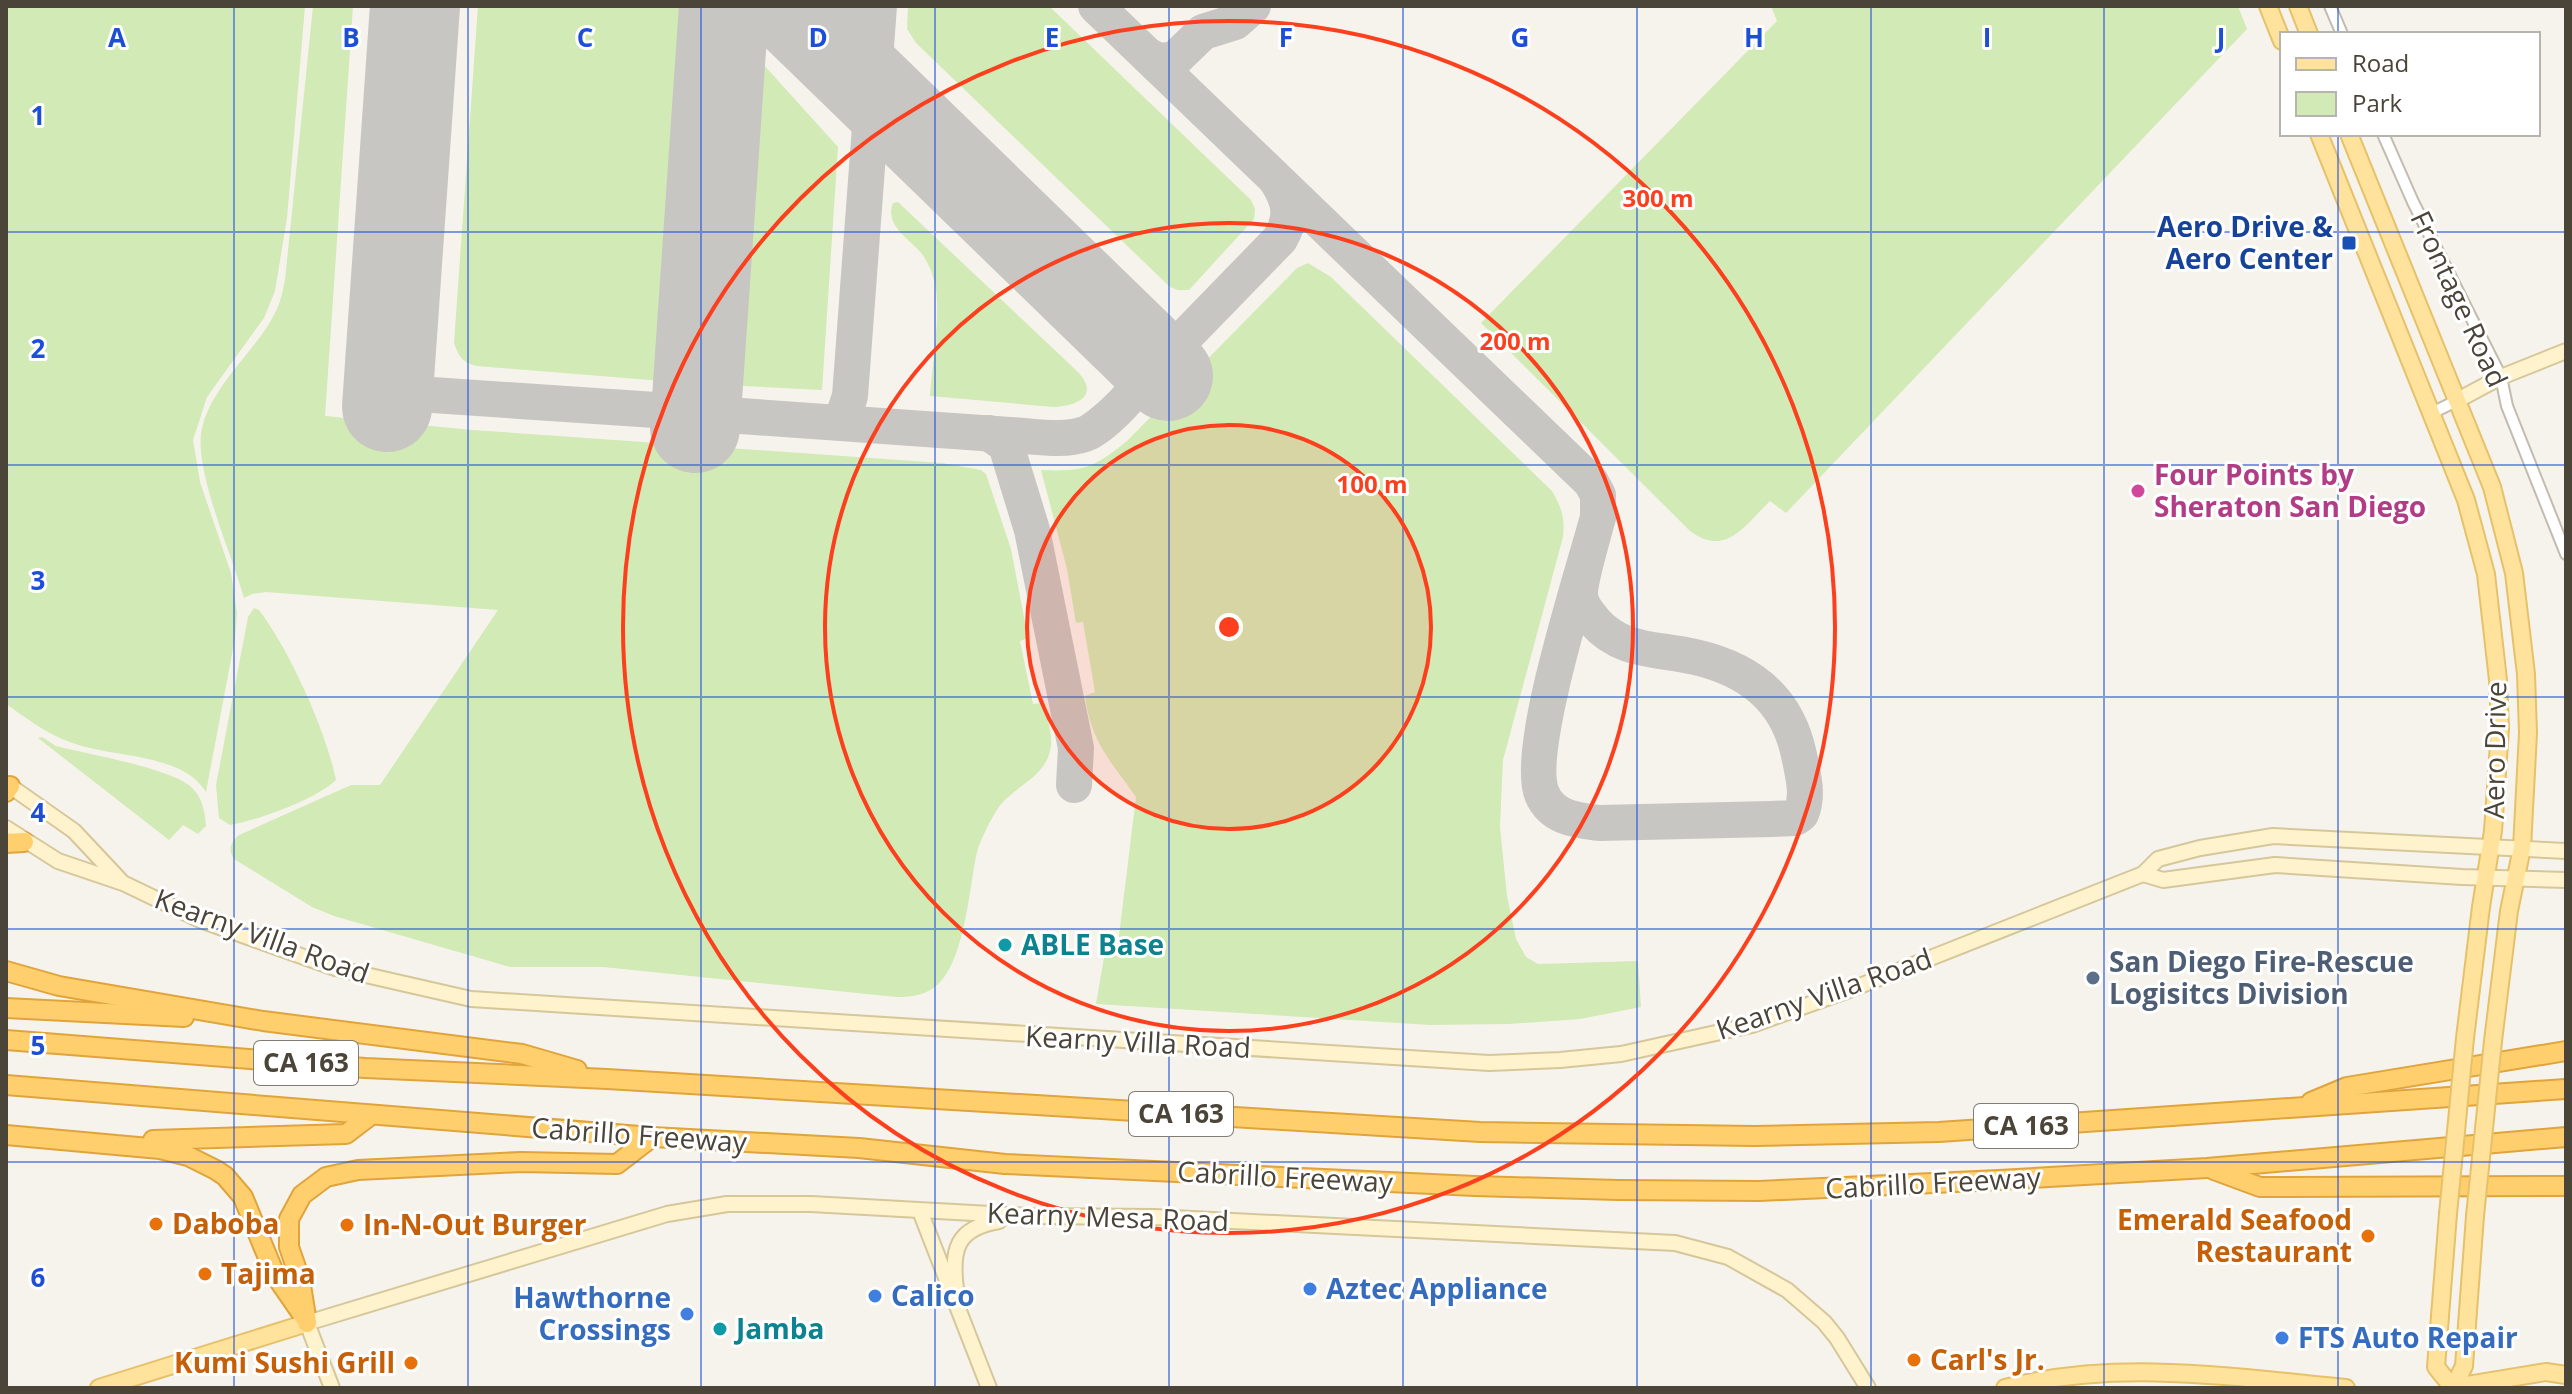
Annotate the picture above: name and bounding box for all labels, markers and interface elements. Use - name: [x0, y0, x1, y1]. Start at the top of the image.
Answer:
- text: A: [108, 19, 126, 55]
- text: B: [342, 19, 360, 55]
- text: C: [577, 19, 593, 55]
- text: D: [808, 19, 828, 55]
- text: E: [1045, 19, 1059, 55]
- text: F: [1279, 19, 1293, 55]
- text: G: [1511, 19, 1529, 55]
- text: H: [1744, 19, 1764, 55]
- text: I: [1983, 19, 1991, 55]
- text: J: [2215, 19, 2225, 55]
- legend: [2280, 32, 2540, 136]
- text: Road: [2352, 46, 2409, 79]
- text: Park: [2352, 86, 2403, 119]
- text: 1: [31, 97, 45, 133]
- text: 300 m: [1623, 181, 1693, 214]
- street label: Frontage Road: [2402, 204, 2517, 393]
- place label: Aero Drive & Aero Center: [2157, 207, 2333, 277]
- marker: Aero Drive & Aero Center: [2340, 234, 2358, 252]
- text: 200 m: [1480, 324, 1550, 357]
- text: 2: [31, 330, 46, 366]
- place label: Four Points by Sheraton San Diego: [2154, 455, 2426, 525]
- text: 100 m: [1337, 467, 1407, 500]
- marker: Four Points by Sheraton San Diego: [2129, 482, 2147, 500]
- text: 3: [31, 562, 45, 598]
- centre of rings: [1215, 613, 1243, 641]
- street label: Aero Drive: [2474, 681, 2514, 819]
- text: 4: [31, 794, 46, 830]
- street label: Kearny Villa Road: [150, 879, 375, 992]
- place label: ABLE Base: [1021, 925, 1164, 963]
- marker: ABLE Base: [996, 936, 1014, 954]
- street label: Kearny Villa Road: [1711, 938, 1937, 1048]
- place label: San Diego Fire-Rescue Logisitcs Division: [2109, 942, 2414, 1012]
- marker: San Diego Fire-Rescue Logisitcs Division: [2084, 969, 2102, 987]
- street label: Kearny Villa Road: [1024, 1016, 1252, 1066]
- text: 5: [31, 1027, 45, 1063]
- road number: CA 163: [254, 1041, 358, 1085]
- road number: CA 163: [1129, 1092, 1233, 1136]
- road number: CA 163: [1974, 1104, 2078, 1148]
- street label: Cabrillo Freeway: [530, 1108, 749, 1161]
- street label: Cabrillo Freeway: [1176, 1151, 1395, 1201]
- street label: Cabrillo Freeway: [1824, 1157, 2043, 1207]
- street label: Kearny Mesa Road: [986, 1193, 1230, 1239]
- place label: Emerald Seafood Restaurant: [2117, 1200, 2352, 1270]
- place label: Daboba: [172, 1204, 279, 1242]
- place label: In-N-Out Burger: [363, 1205, 587, 1243]
- marker: Daboba: [147, 1215, 165, 1233]
- marker: In-N-Out Burger: [338, 1216, 356, 1234]
- marker: Emerald Seafood Restaurant: [2359, 1227, 2377, 1245]
- place label: Tajima: [221, 1254, 316, 1292]
- text: 6: [31, 1259, 46, 1295]
- marker: Tajima: [196, 1265, 214, 1283]
- place label: Aztec Appliance: [1326, 1269, 1547, 1307]
- place label: Calico: [891, 1276, 975, 1314]
- place label: Hawthorne Crossings: [513, 1278, 671, 1348]
- marker: Aztec Appliance: [1301, 1280, 1319, 1298]
- marker: Calico: [866, 1287, 884, 1305]
- marker: Hawthorne Crossings: [678, 1305, 696, 1323]
- place label: Jamba: [733, 1309, 824, 1347]
- place label: FTS Auto Repair: [2298, 1318, 2518, 1356]
- marker: Jamba: [711, 1320, 729, 1338]
- marker: FTS Auto Repair: [2273, 1329, 2291, 1347]
- place label: Carl's Jr.: [1930, 1340, 2045, 1378]
- place label: Kumi Sushi Grill: [174, 1343, 395, 1381]
- marker: Carl's Jr.: [1905, 1351, 1923, 1369]
- marker: Kumi Sushi Grill: [402, 1354, 420, 1372]

